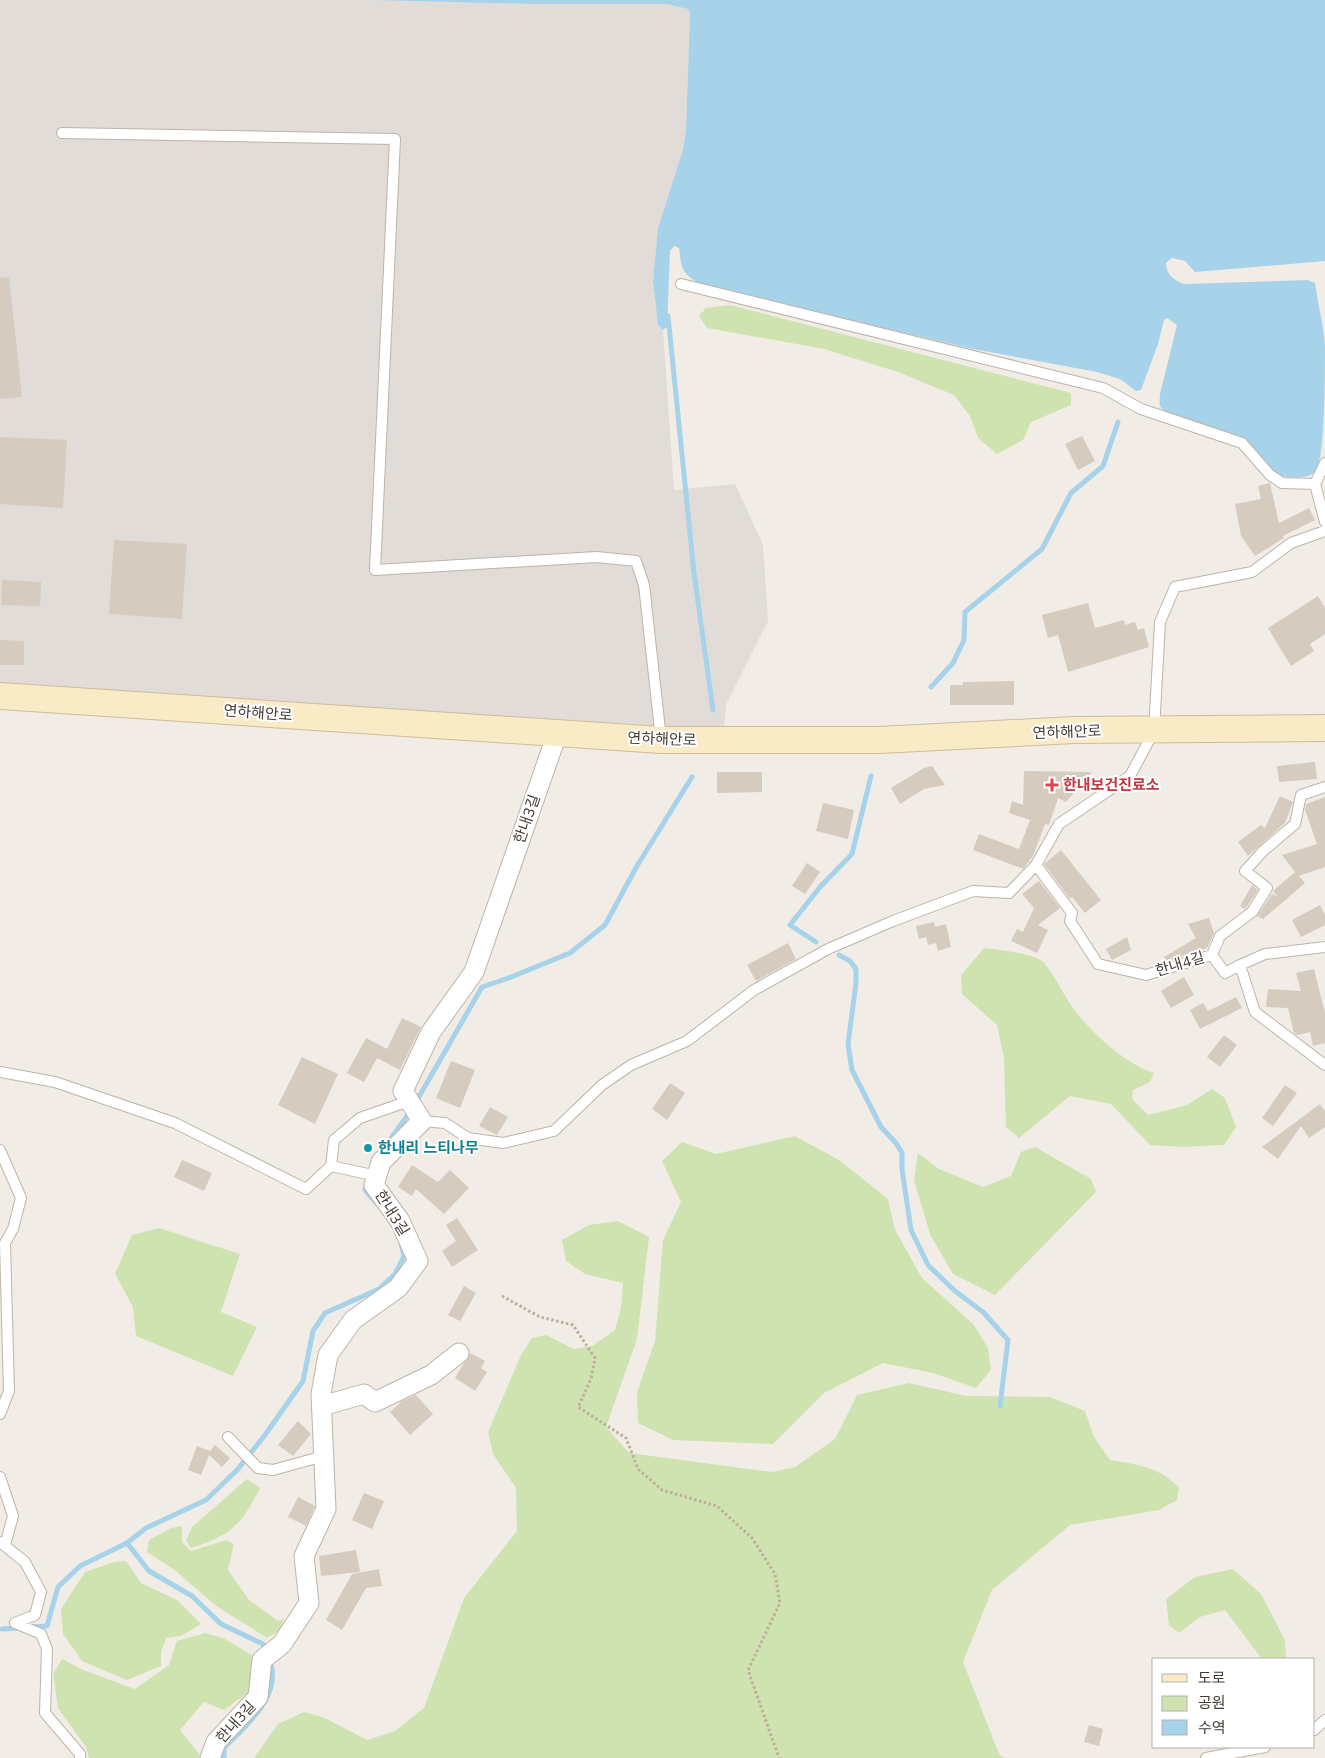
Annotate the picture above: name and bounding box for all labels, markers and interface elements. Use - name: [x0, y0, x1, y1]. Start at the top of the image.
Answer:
- street label: 연하해안로: [223, 701, 293, 725]
- street label: 연하해안로: [1032, 721, 1102, 743]
- street label: 연하해안로: [627, 728, 697, 750]
- place label: 한내보건진료소: [1063, 775, 1160, 795]
- marker: 한내보건진료소: [1045, 778, 1059, 792]
- street label: 한내3길: [509, 792, 545, 846]
- street label: 한내4길: [1153, 947, 1207, 981]
- place label: 한내리 느티나무: [378, 1138, 479, 1158]
- marker: 한내리 느티나무: [362, 1142, 374, 1154]
- street label: 한내3길: [370, 1186, 414, 1240]
- legend: [1152, 1658, 1315, 1748]
- text: 도로: [1198, 1668, 1226, 1688]
- text: 공원: [1198, 1693, 1226, 1713]
- street label: 한내3길: [212, 1697, 260, 1747]
- text: 수역: [1198, 1718, 1226, 1738]

